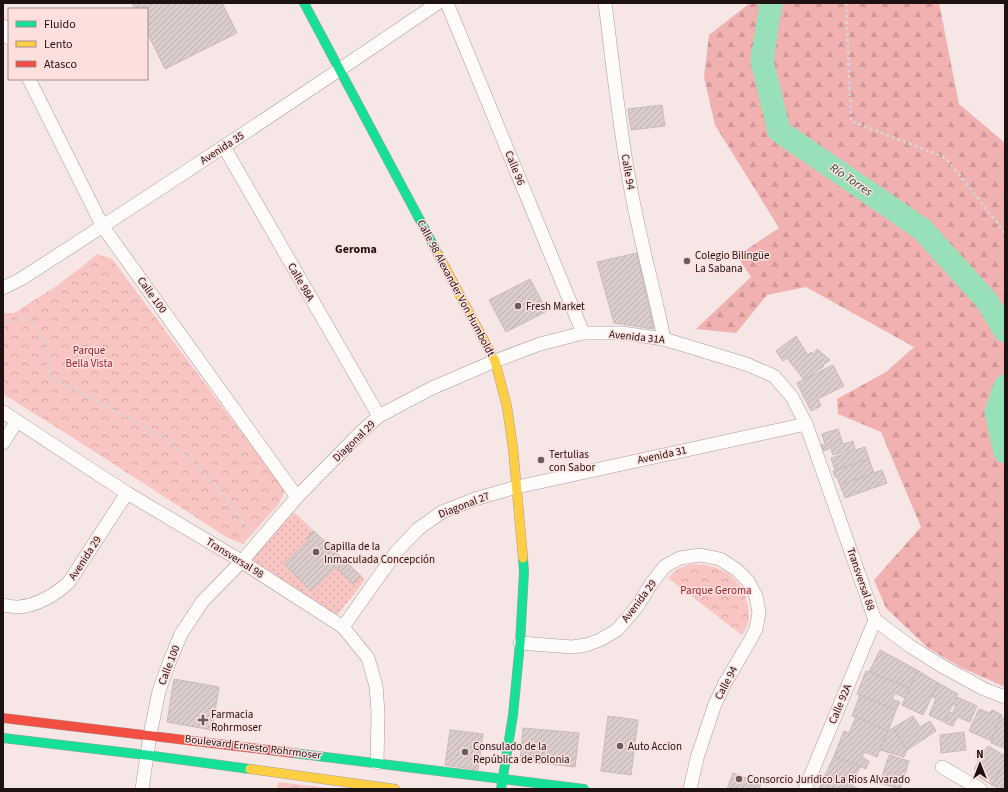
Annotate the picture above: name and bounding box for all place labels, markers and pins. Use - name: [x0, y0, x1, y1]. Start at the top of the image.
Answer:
- place label: Colegio Bilingüe La Sabana: [695, 248, 770, 276]
- marker: Colegio Bilingüe La Sabana: [682, 256, 692, 266]
- place label: Fresh Market: [526, 299, 585, 314]
- marker: Fresh Market: [513, 301, 523, 311]
- place label: Tertulias con Sabor: [549, 447, 595, 475]
- marker: Tertulias con Sabor: [536, 455, 546, 465]
- place label: Capilla de la Inmaculada Concepción: [324, 539, 435, 567]
- marker: Capilla de la Inmaculada Concepción: [311, 547, 321, 557]
- place label: Farmacia Rohrmoser: [211, 707, 262, 735]
- marker: Farmacia Rohrmoser: [198, 715, 208, 725]
- place label: Consulado de la República de Polonia: [473, 739, 570, 767]
- place label: Auto Accion: [628, 739, 682, 754]
- marker: Auto Accion: [615, 741, 625, 751]
- marker: Consulado de la República de Polonia: [460, 747, 470, 757]
- place label: Consorcio Juridico La Rios Alvarado: [747, 772, 910, 787]
- marker: Consorcio Juridico La Rios Alvarado: [734, 774, 744, 784]

